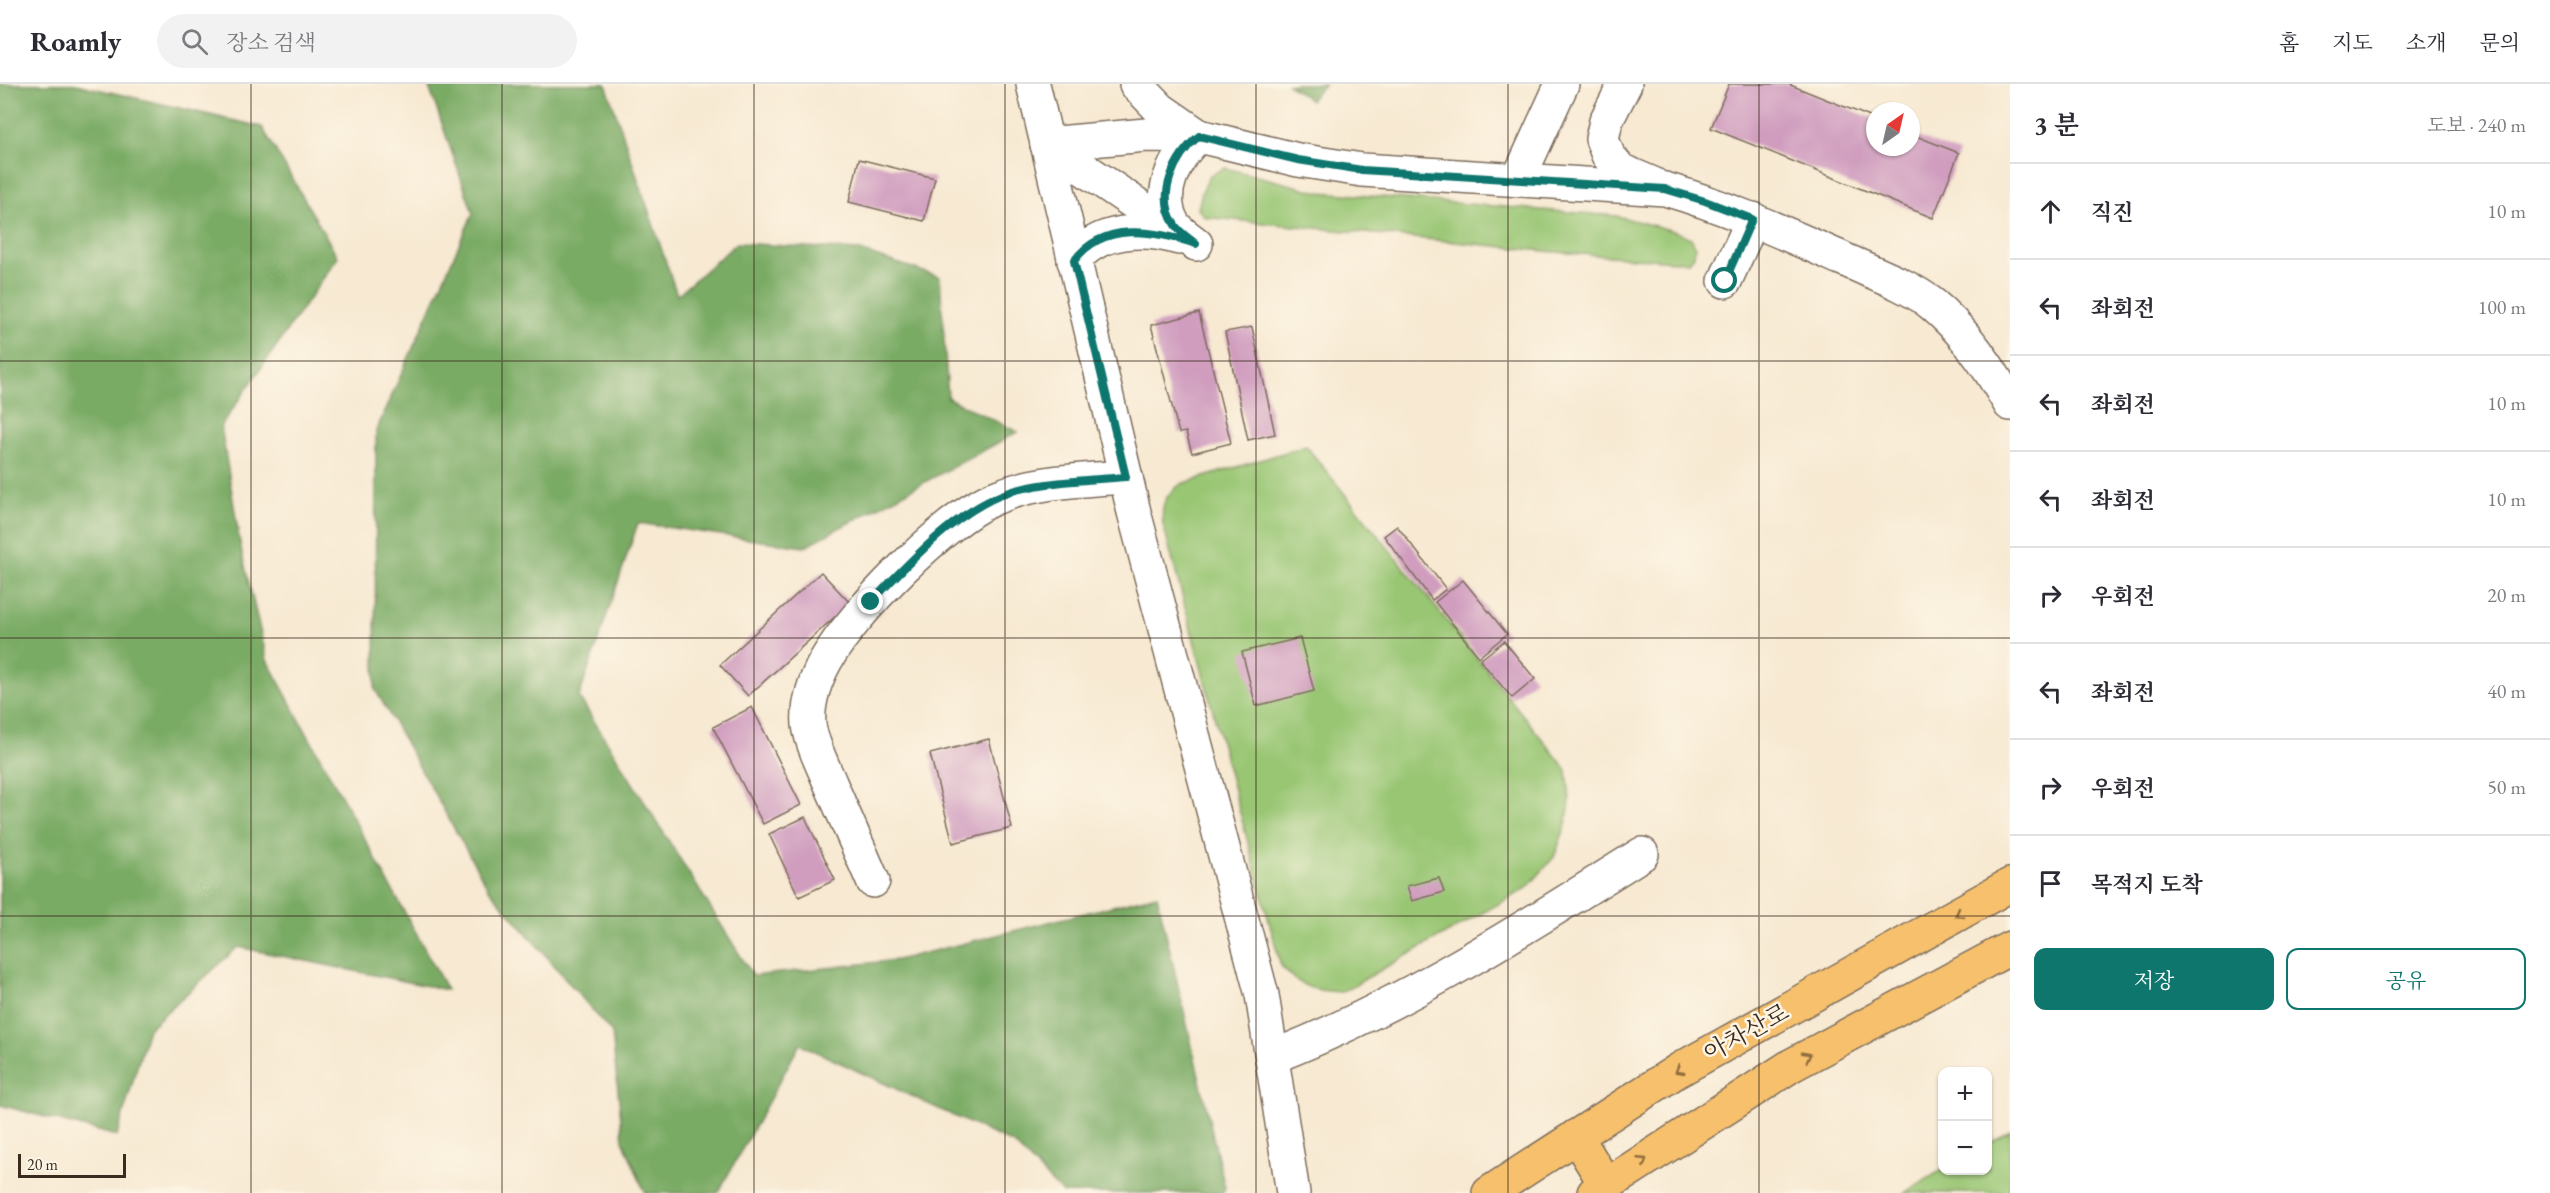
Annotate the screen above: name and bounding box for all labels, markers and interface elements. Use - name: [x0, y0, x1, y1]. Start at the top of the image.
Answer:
- search box: [157, 14, 577, 68]
- text: Roamly: [30, 23, 121, 59]
- icon: search: [178, 25, 211, 58]
- text: 장소 검색: [226, 28, 316, 57]
- text: 홈: [2279, 29, 2299, 56]
- text: 지도: [2332, 29, 2373, 56]
- text: 소개: [2406, 29, 2446, 56]
- text: 문의: [2479, 29, 2520, 56]
- north arrow: [1866, 102, 1920, 156]
- text: 3 분: [2034, 108, 2079, 142]
- text: 도보 · 240 m: [2427, 112, 2526, 138]
- icon: ahead: [2034, 195, 2067, 228]
- text: 직진: [2091, 198, 2134, 227]
- text: 10 m: [2487, 198, 2526, 224]
- route start: [1711, 267, 1737, 293]
- icon: left: [2034, 291, 2067, 324]
- text: 좌회전: [2091, 294, 2155, 323]
- text: 100 m: [2478, 294, 2526, 320]
- icon: left: [2034, 387, 2067, 420]
- text: 좌회전: [2091, 390, 2155, 419]
- text: 10 m: [2487, 390, 2526, 416]
- icon: left: [2034, 483, 2067, 516]
- text: 좌회전: [2091, 486, 2155, 515]
- text: 10 m: [2487, 486, 2526, 512]
- icon: right: [2034, 579, 2067, 612]
- text: 우회전: [2091, 582, 2155, 611]
- text: 20 m: [2487, 582, 2526, 608]
- route end: [857, 588, 883, 614]
- icon: left: [2034, 675, 2067, 708]
- text: 좌회전: [2091, 678, 2155, 707]
- text: 40 m: [2487, 678, 2526, 704]
- icon: right: [2034, 771, 2067, 804]
- text: 우회전: [2091, 774, 2155, 803]
- text: 50 m: [2487, 774, 2526, 800]
- icon: arrive: [2034, 867, 2067, 900]
- text: 목적지 도착: [2091, 870, 2202, 899]
- one-way arrow: [1955, 906, 1965, 918]
- button: 저장: [2034, 948, 2274, 1010]
- button: 공유: [2286, 948, 2526, 1010]
- street label: 아차산로: [1698, 996, 1794, 1068]
- one-way arrow: [1801, 1052, 1812, 1064]
- one-way arrow: [1675, 1063, 1685, 1074]
- map controls: [1938, 1067, 1992, 1175]
- button: +: [1938, 1067, 1992, 1121]
- button: −: [1938, 1121, 1992, 1175]
- scale bar: [18, 1151, 126, 1178]
- text: 20 m: [27, 1154, 58, 1175]
- one-way arrow: [1637, 1157, 1647, 1169]

